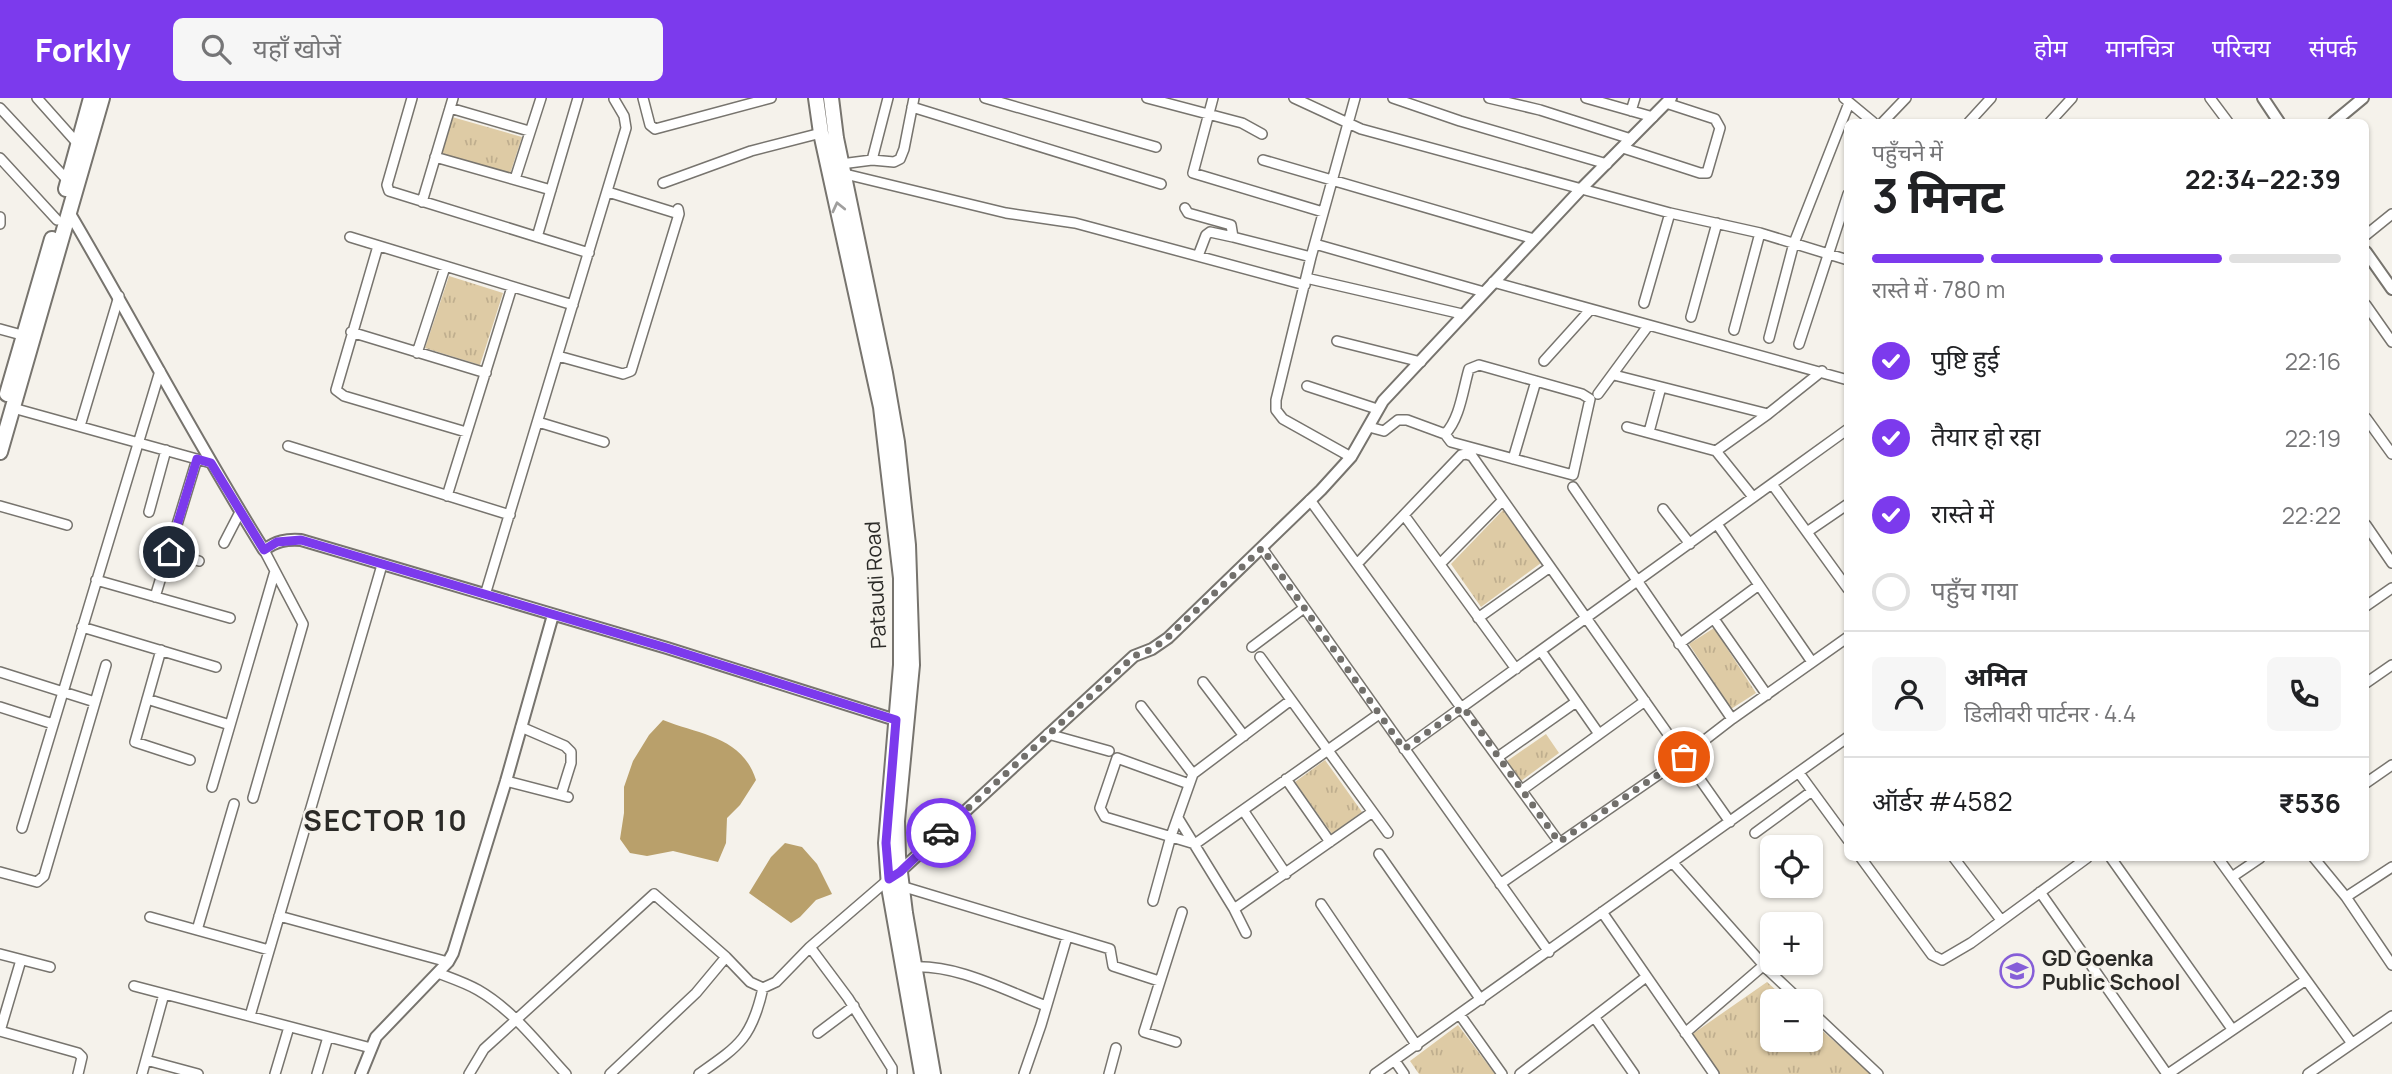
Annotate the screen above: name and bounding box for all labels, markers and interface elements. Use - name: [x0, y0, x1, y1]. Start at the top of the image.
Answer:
- search box: [173, 18, 663, 81]
- text: Forkly: [35, 27, 131, 72]
- icon: search: [197, 30, 235, 68]
- text: यहाँ खोजें: [253, 30, 341, 66]
- text: होम: [2034, 31, 2067, 64]
- text: मानचित्र: [2105, 31, 2174, 64]
- text: परिचय: [2212, 31, 2271, 64]
- text: संपर्क: [2309, 31, 2357, 64]
- text: पहुँचने में: [1872, 136, 1943, 168]
- text: 22:34–22:39: [2185, 161, 2341, 197]
- text: 3 मिनट: [1872, 164, 2005, 227]
- one-way arrow: [831, 201, 846, 213]
- text: रास्ते में · 780 m: [1872, 273, 2005, 305]
- text: पुष्टि हुई: [1931, 341, 1999, 377]
- icon: check: [1872, 342, 1910, 380]
- text: 22:16: [2285, 345, 2341, 377]
- text: तैयार हो रहा: [1931, 418, 2040, 454]
- icon: check: [1872, 419, 1910, 457]
- text: 22:19: [2285, 422, 2341, 454]
- text: रास्ते में: [1931, 495, 1994, 531]
- icon: check: [1872, 496, 1910, 534]
- text: 22:22: [2282, 499, 2341, 531]
- street label: Pataudi Road: [858, 521, 892, 650]
- pin: [139, 522, 199, 582]
- icon: home: [150, 533, 188, 571]
- text: पहुँच गया: [1931, 572, 2018, 608]
- button: person: [1872, 657, 1946, 731]
- button: phone: [2267, 657, 2341, 731]
- text: अमित: [1964, 658, 2027, 694]
- text: डिलीवरी पार्टनर · 4.4: [1964, 697, 2136, 729]
- pin: [1654, 727, 1714, 787]
- icon: bag: [1665, 738, 1703, 776]
- text: ऑर्डर #4582: [1872, 783, 2013, 819]
- text: ₹536: [2278, 785, 2341, 821]
- courier: [906, 798, 976, 868]
- district label: SECTOR 10: [303, 801, 469, 839]
- icon: car: [922, 814, 960, 852]
- map controls: [1760, 835, 1823, 1052]
- button: locate: [1760, 835, 1823, 898]
- button: +: [1760, 912, 1823, 975]
- place label: GD Goenka Public School: [2042, 944, 2180, 996]
- school or university icon: GD Goenka Public School: [1998, 952, 2036, 990]
- button: −: [1760, 989, 1823, 1052]

